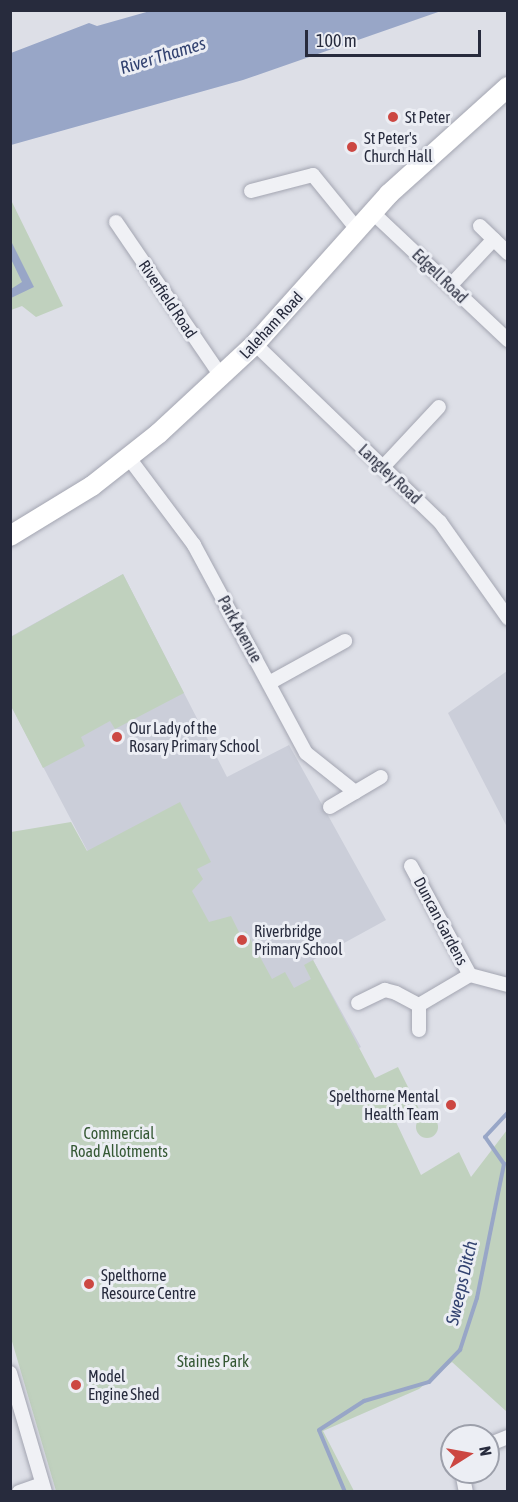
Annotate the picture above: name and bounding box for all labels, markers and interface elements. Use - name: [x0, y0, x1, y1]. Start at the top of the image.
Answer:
- scale bar: [308, 18, 484, 56]
- text: 100 m: [316, 30, 357, 51]
- water label: River Thames: [118, 33, 208, 79]
- place label: St Peter: [405, 107, 450, 127]
- marker: St Peter: [386, 110, 400, 124]
- place label: St Peter's Church Hall: [364, 128, 432, 166]
- marker: St Peter's Church Hall: [345, 140, 359, 154]
- street label: Edgell Road: [408, 245, 472, 307]
- street label: Riverfield Road: [135, 256, 201, 342]
- street label: Laleham Road: [235, 288, 307, 362]
- street label: Langley Road: [355, 440, 425, 508]
- street label: Park Avenue: [214, 592, 266, 666]
- place label: Our Lady of the Rosary Primary School: [129, 718, 259, 756]
- marker: Our Lady of the Rosary Primary School: [110, 730, 124, 744]
- street label: Duncan Gardens: [410, 874, 472, 968]
- place label: Riverbridge Primary School: [254, 921, 342, 959]
- marker: Riverbridge Primary School: [235, 933, 249, 947]
- place label: Spelthorne Mental Health Team: [329, 1086, 439, 1124]
- marker: Spelthorne Mental Health Team: [444, 1098, 458, 1112]
- park label: Commercial Road Allotments: [70, 1123, 168, 1161]
- water label: Sweeps Ditch: [442, 1239, 482, 1327]
- place label: Spelthorne Resource Centre: [101, 1265, 196, 1303]
- marker: Spelthorne Resource Centre: [82, 1277, 96, 1291]
- park label: Staines Park: [177, 1351, 249, 1371]
- place label: Model Engine Shed: [88, 1366, 160, 1404]
- marker: Model Engine Shed: [69, 1378, 83, 1392]
- north arrow: [440, 1424, 500, 1484]
- text: N: [476, 1445, 495, 1457]

